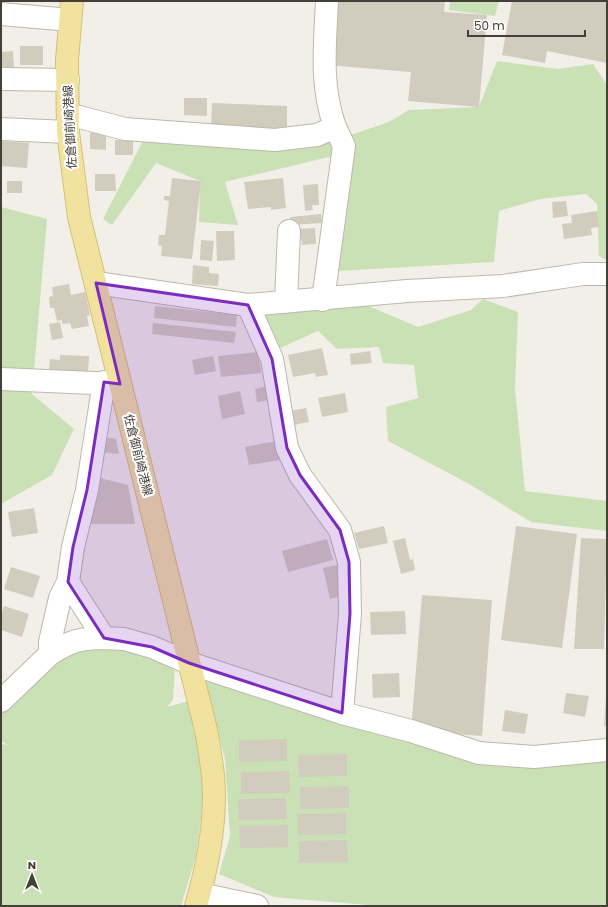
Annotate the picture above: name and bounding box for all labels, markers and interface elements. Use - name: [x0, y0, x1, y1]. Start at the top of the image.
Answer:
- scale bar: [468, 12, 585, 38]
- text: 50 m: [474, 17, 505, 34]
- street label: 佐倉御前崎港線: [59, 85, 80, 169]
- street label: 佐倉御前崎港線: [120, 412, 157, 498]
- north arrow: [12, 855, 52, 895]
- text: N: [28, 857, 36, 873]

